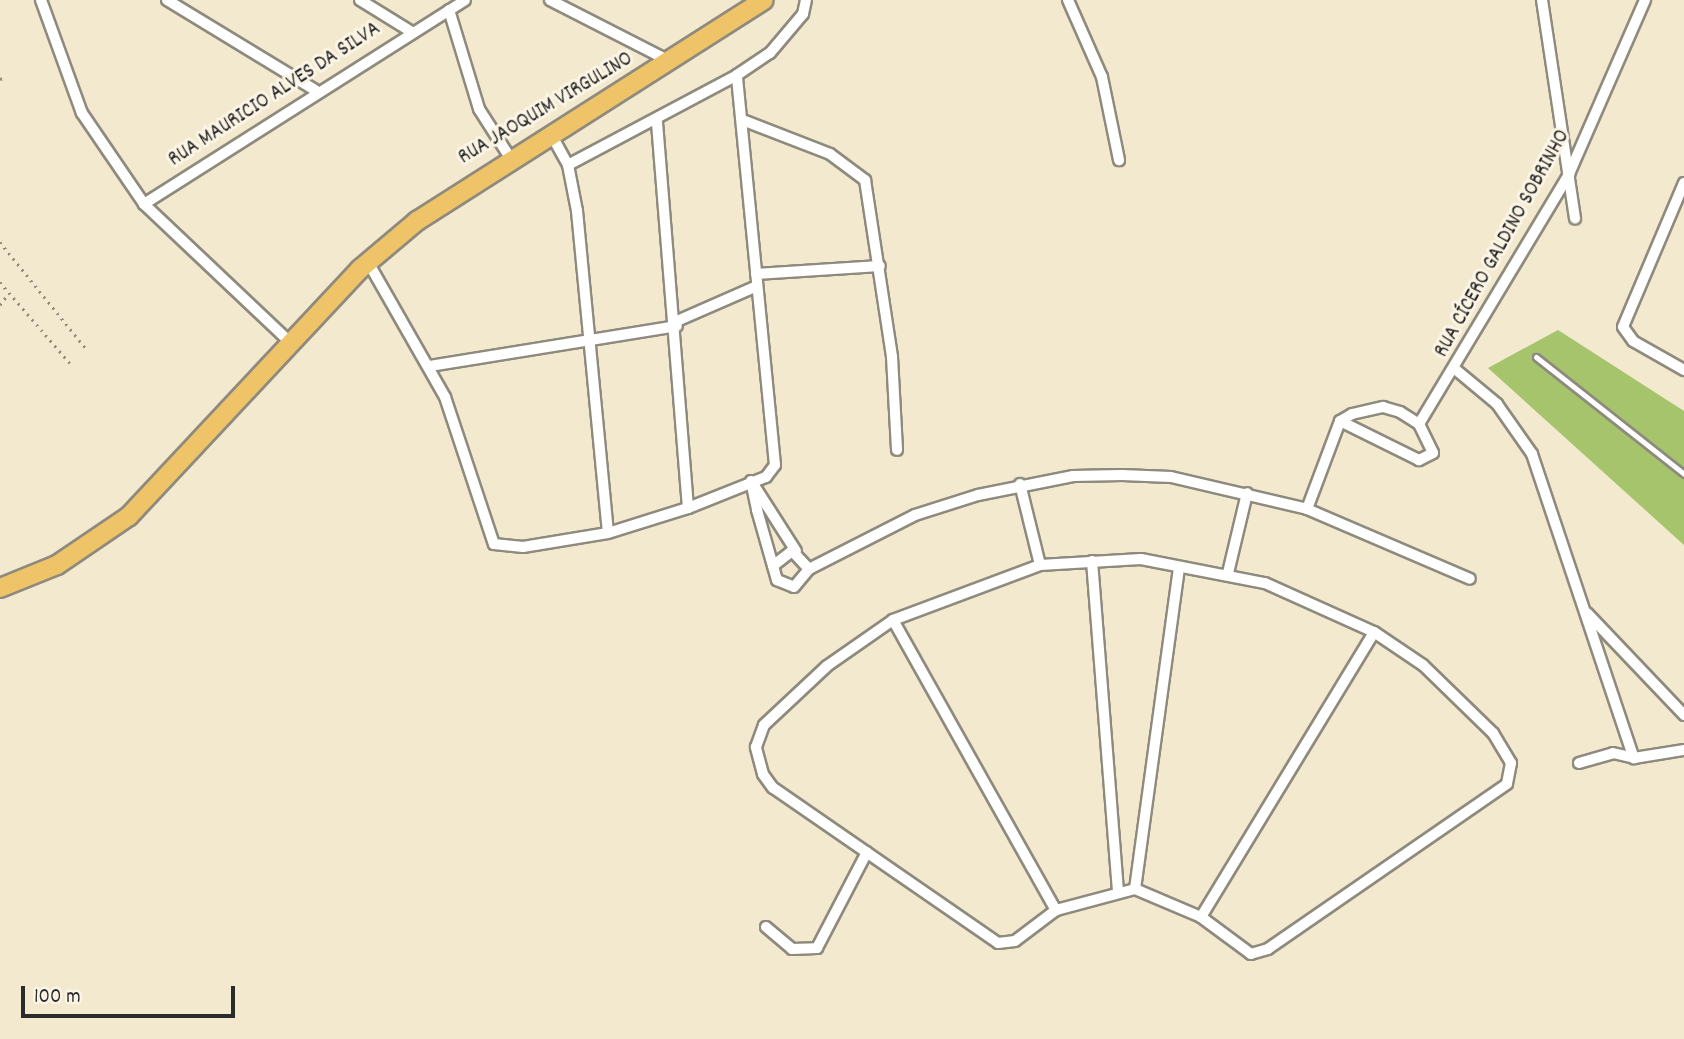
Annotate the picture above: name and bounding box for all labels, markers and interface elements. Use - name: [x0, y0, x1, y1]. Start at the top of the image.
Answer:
- street label: RUA MAURICIO ALVES DA SILVA: [164, 17, 386, 173]
- street label: RUA JAOQUIM VIRGULINO: [454, 47, 638, 171]
- street label: RUA CÍCERO GALDINO SOBRINHO: [1430, 126, 1576, 362]
- scale bar: [24, 972, 238, 1016]
- text: 100 m: [34, 983, 81, 1013]

